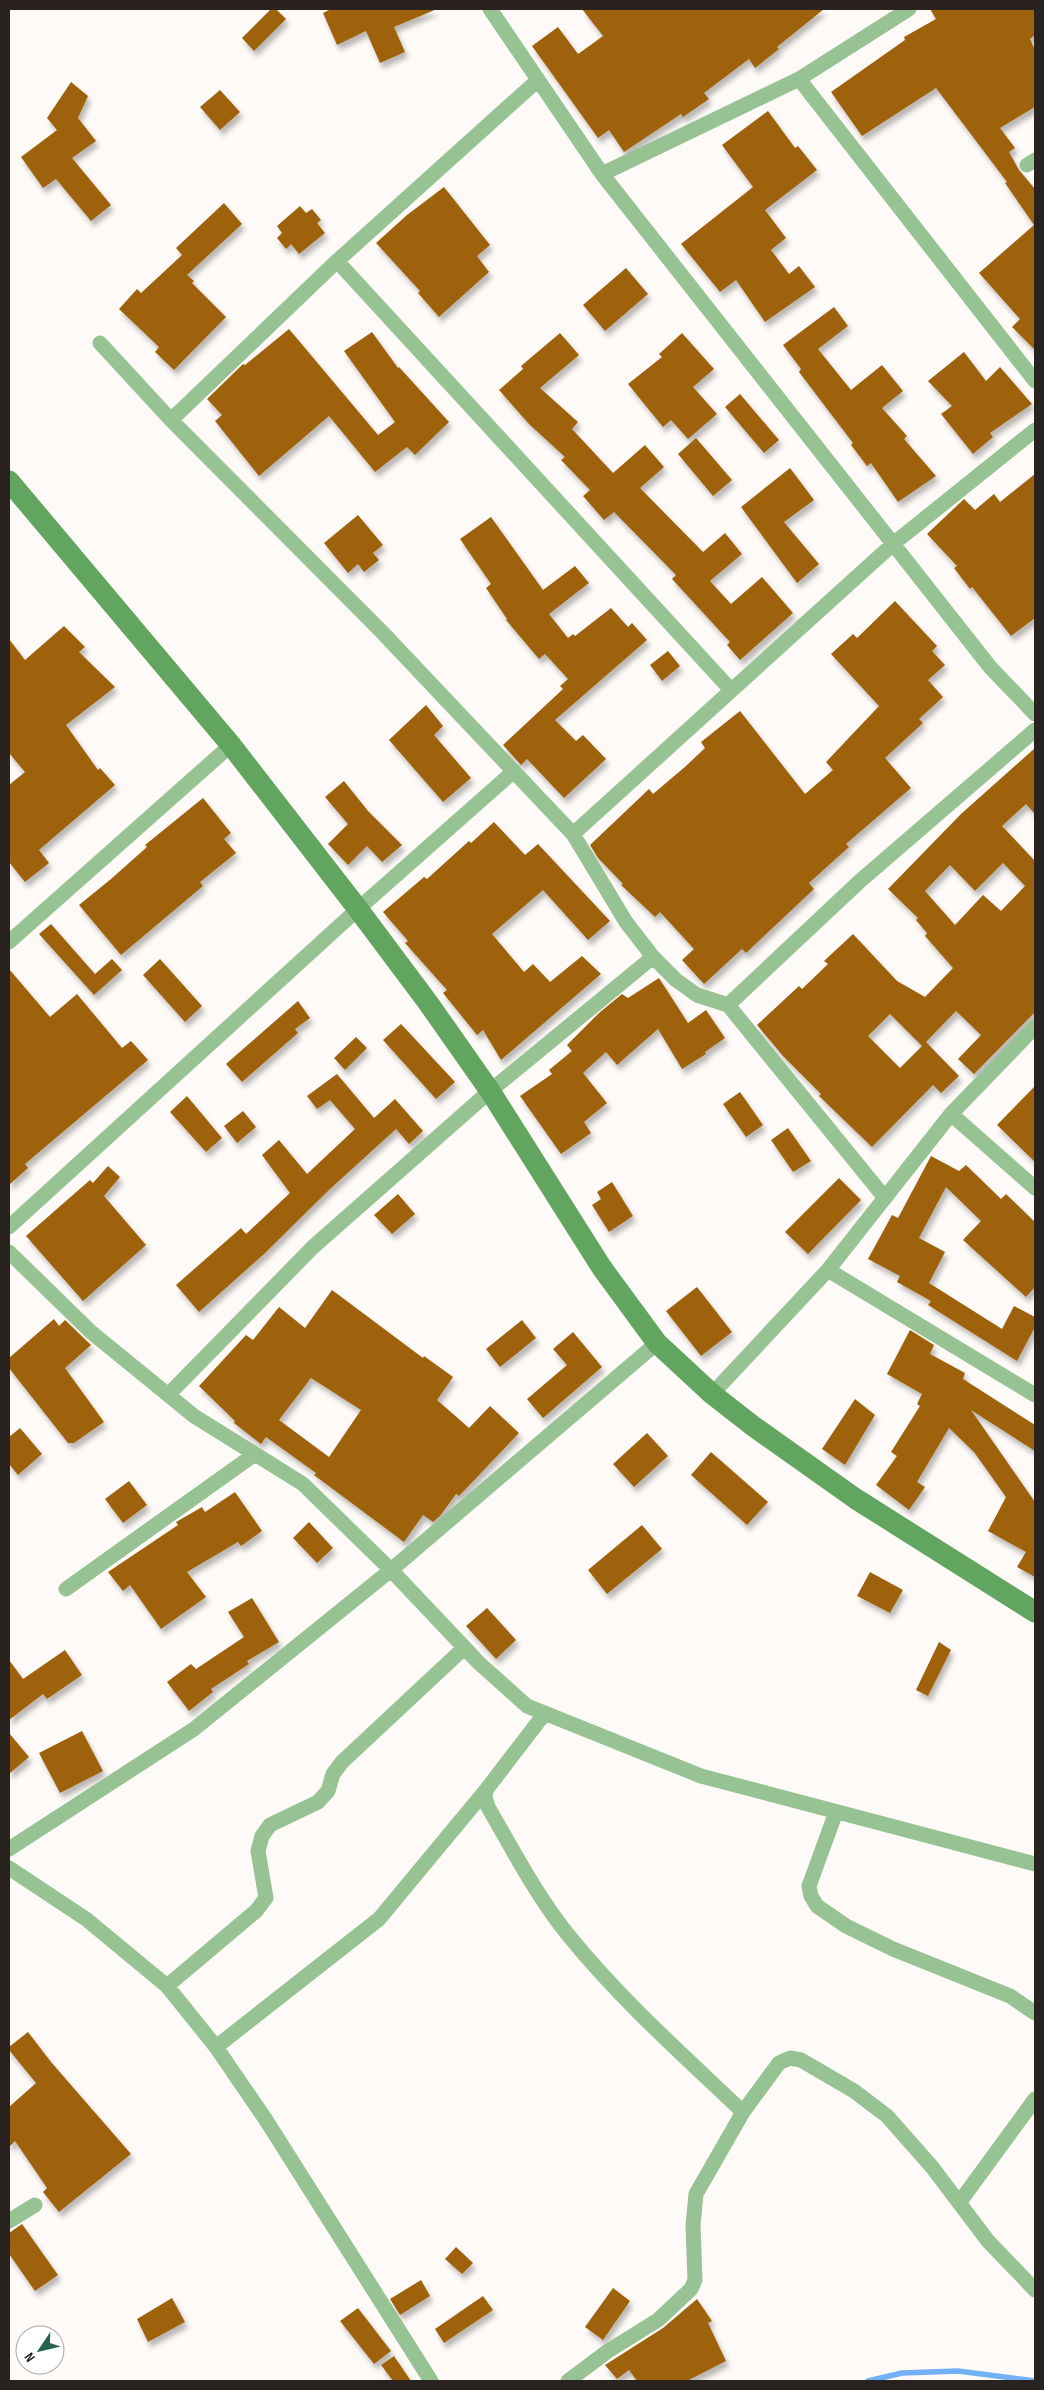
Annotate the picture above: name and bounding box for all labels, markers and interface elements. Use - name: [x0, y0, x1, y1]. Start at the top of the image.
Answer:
- north arrow: [15, 2325, 65, 2375]
- text: N: [21, 2349, 39, 2365]

